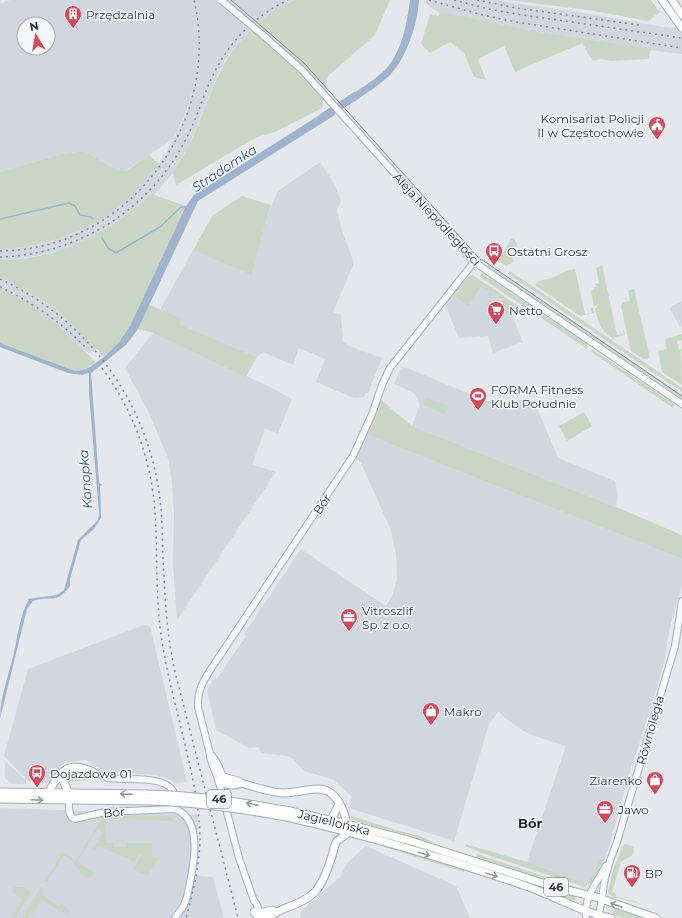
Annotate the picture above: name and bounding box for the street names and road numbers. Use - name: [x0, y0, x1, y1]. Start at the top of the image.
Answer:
- street label: Aleja Niepodległości: [390, 169, 484, 269]
- street label: Bór: [310, 491, 334, 517]
- street label: Równoległa: [633, 694, 667, 766]
- road number: 46: [207, 790, 231, 808]
- street label: Bór: [103, 804, 125, 820]
- street label: Jagiellońska: [295, 806, 372, 838]
- road number: 46: [544, 878, 568, 896]

